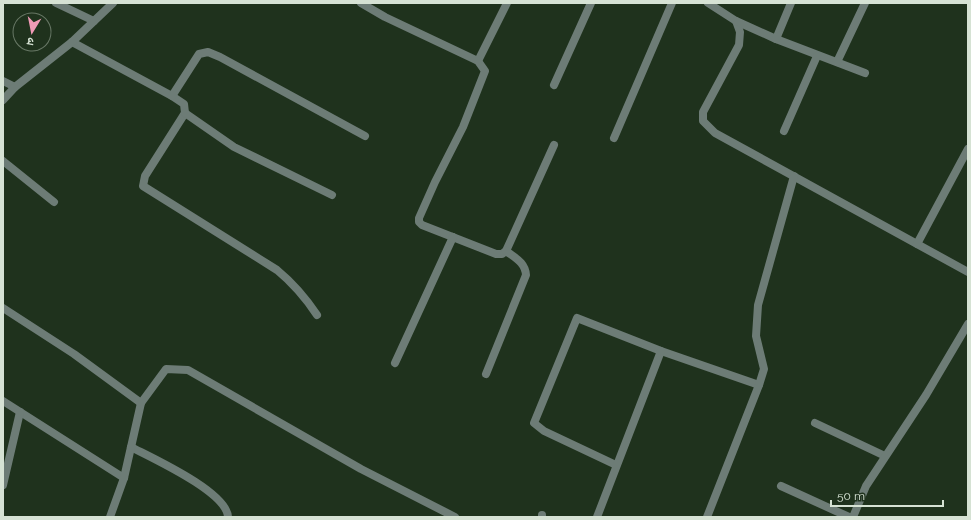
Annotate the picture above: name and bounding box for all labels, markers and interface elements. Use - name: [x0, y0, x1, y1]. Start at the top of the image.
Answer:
- north arrow: [12, 12, 52, 52]
- text: उ: [25, 34, 35, 48]
- scale bar: [831, 482, 943, 508]
- text: 50 m: [837, 489, 865, 503]

